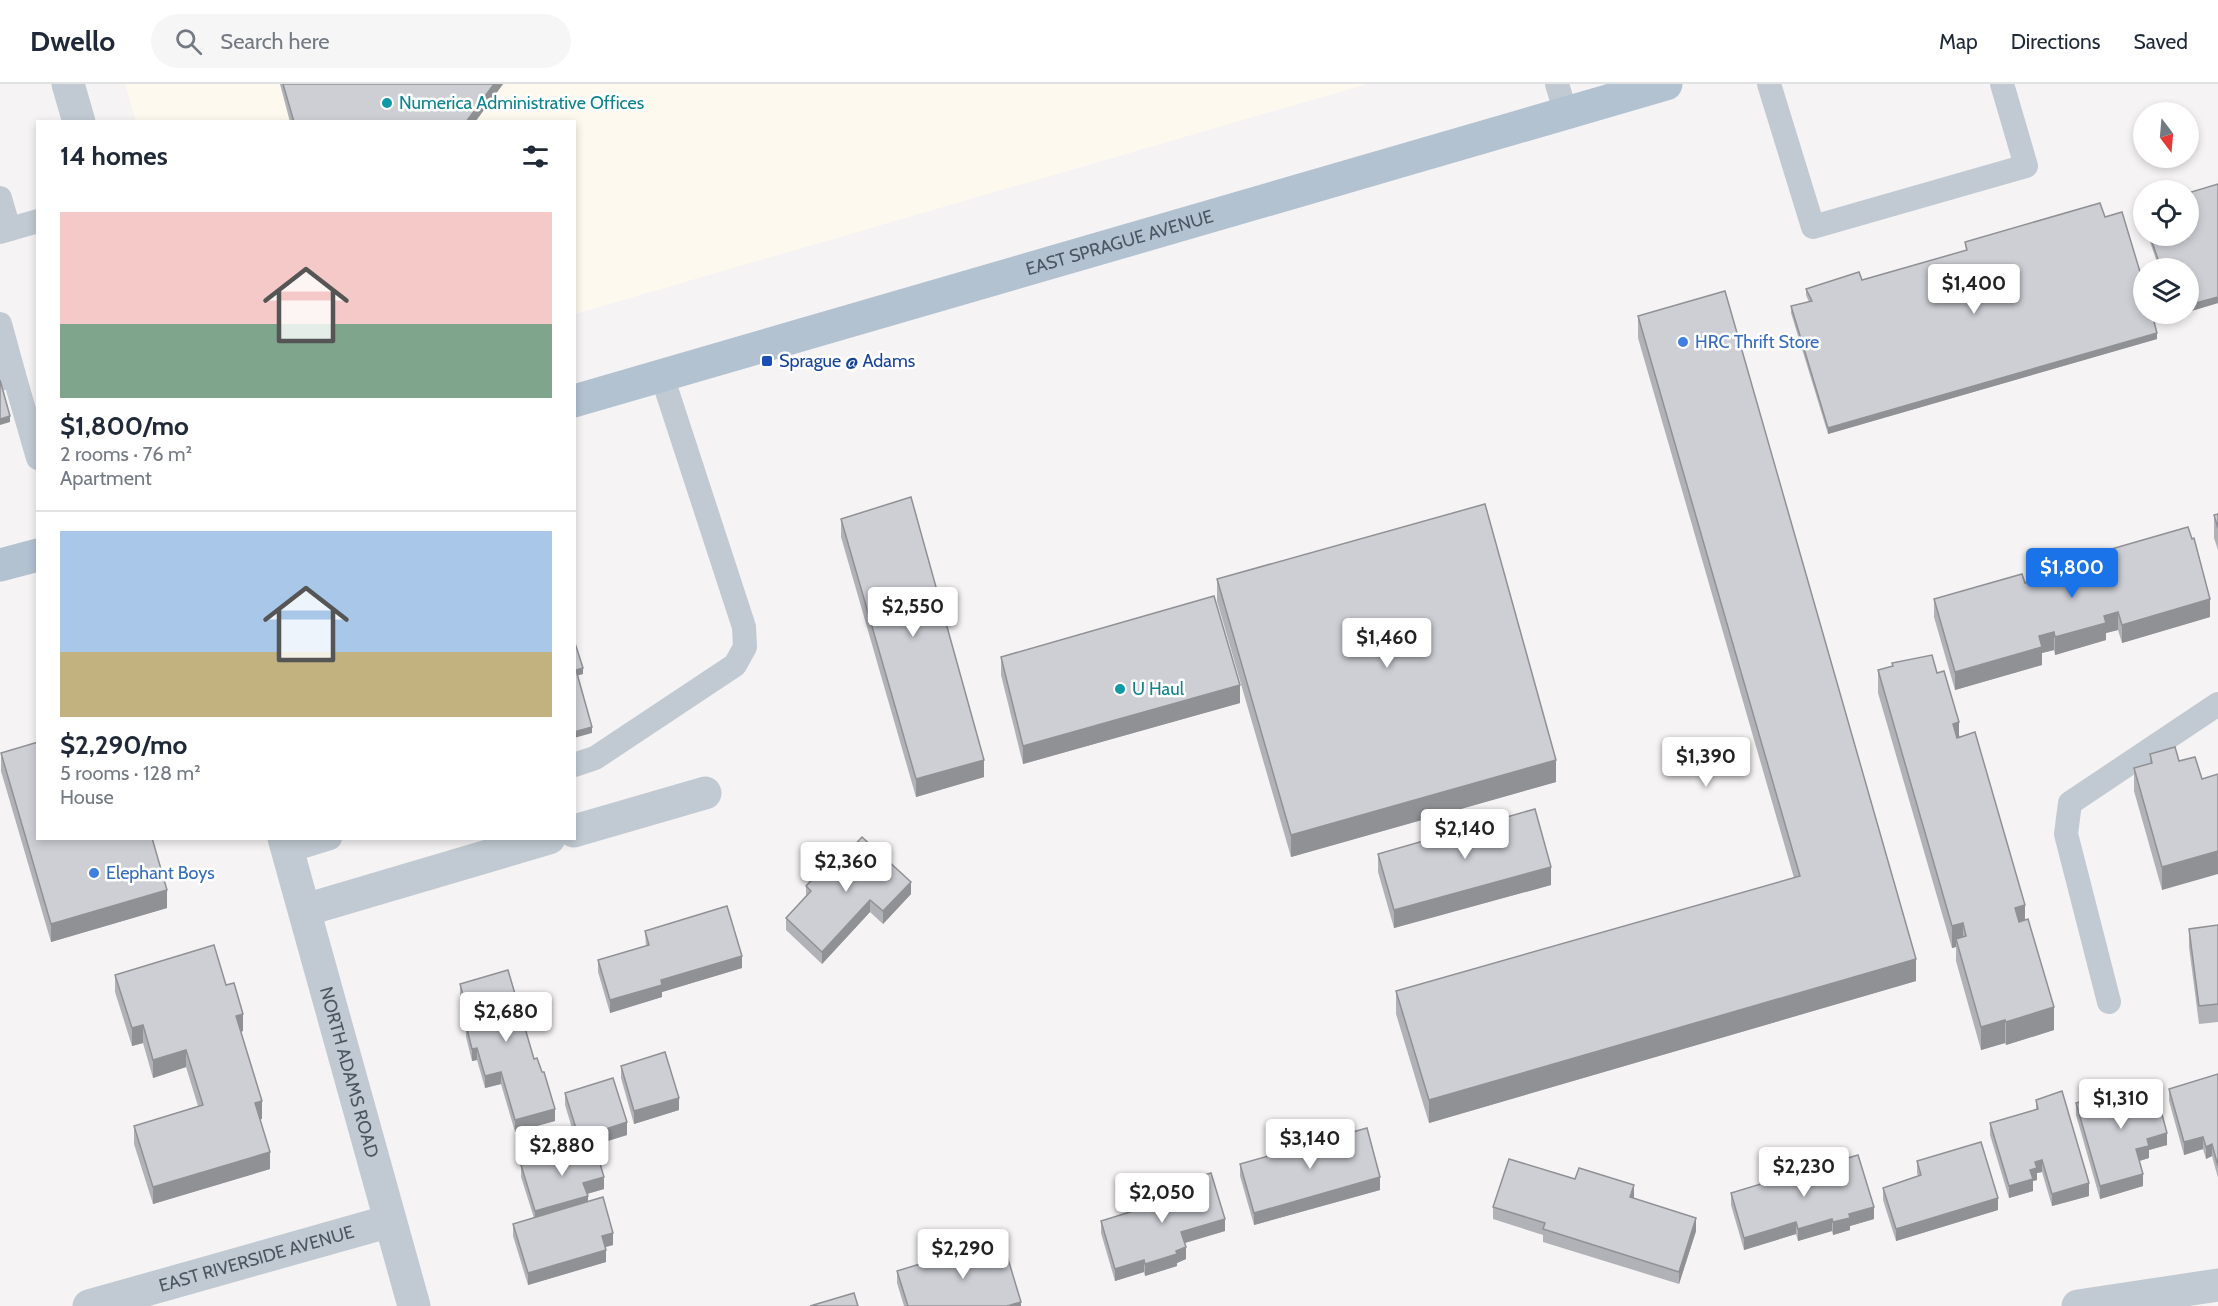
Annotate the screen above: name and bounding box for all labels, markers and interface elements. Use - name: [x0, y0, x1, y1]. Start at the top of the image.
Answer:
- search box: [151, 14, 571, 68]
- text: Dwello: [30, 24, 115, 58]
- icon: search: [172, 25, 205, 58]
- text: Search here: [220, 28, 330, 55]
- text: Map: [1939, 29, 1978, 54]
- text: Directions: [2011, 29, 2100, 54]
- text: Saved: [2133, 29, 2188, 54]
- place label: Numerica Administrative Offices: [399, 92, 644, 114]
- marker: Numerica Administrative Offices: [380, 96, 394, 110]
- north arrow: [2133, 102, 2199, 168]
- map controls: [2133, 102, 2199, 324]
- text: 14 homes: [60, 140, 168, 172]
- icon: filters: [519, 140, 552, 173]
- button: locate: [2133, 180, 2199, 246]
- street label: EAST SPRAGUE AVENUE: [1023, 205, 1216, 280]
- icon: home: [252, 251, 360, 359]
- button: layers: [2133, 258, 2199, 324]
- pin: $1,400: [1925, 264, 2023, 315]
- text: $1,400: [1942, 271, 2006, 295]
- place label: HRC Thrift Store: [1695, 331, 1819, 353]
- marker: HRC Thrift Store: [1676, 335, 1690, 349]
- place label: Sprague @ Adams: [779, 350, 915, 372]
- marker: Sprague @ Adams: [760, 354, 774, 368]
- text: $1,800/mo: [60, 410, 189, 442]
- text: 2 rooms · 76 m²: [60, 442, 192, 466]
- text: Apartment: [60, 466, 152, 490]
- pin: $1,800: [2023, 548, 2121, 599]
- text: $1,800: [2040, 555, 2104, 579]
- icon: home: [252, 570, 360, 678]
- pin: $2,550: [864, 587, 962, 638]
- text: $2,550: [882, 594, 944, 618]
- pin: $1,460: [1338, 618, 1436, 669]
- text: $1,460: [1356, 625, 1418, 649]
- place label: U Haul: [1132, 678, 1185, 700]
- marker: U Haul: [1113, 682, 1127, 696]
- text: $2,290/mo: [60, 729, 187, 761]
- pin: $1,390: [1657, 737, 1755, 788]
- text: $1,390: [1676, 744, 1736, 768]
- text: 5 rooms · 128 m²: [60, 761, 201, 785]
- text: House: [60, 785, 114, 809]
- pin: $2,140: [1416, 809, 1514, 860]
- text: $2,140: [1435, 816, 1495, 840]
- pin: $2,360: [797, 842, 895, 893]
- text: $2,360: [815, 849, 877, 873]
- place label: Elephant Boys: [106, 862, 215, 884]
- marker: Elephant Boys: [87, 866, 101, 880]
- street label: NORTH ADAMS ROAD: [315, 984, 383, 1160]
- pin: $2,680: [457, 992, 555, 1043]
- text: $2,680: [474, 999, 538, 1023]
- pin: $1,310: [2072, 1079, 2170, 1130]
- text: $1,310: [2093, 1086, 2149, 1110]
- pin: $3,140: [1261, 1119, 1359, 1170]
- pin: $2,880: [513, 1126, 611, 1177]
- text: $3,140: [1280, 1126, 1340, 1150]
- text: $2,880: [529, 1133, 595, 1157]
- pin: $2,230: [1755, 1147, 1853, 1198]
- text: $2,230: [1773, 1154, 1835, 1178]
- pin: $2,050: [1113, 1173, 1211, 1224]
- text: $2,050: [1129, 1180, 1195, 1204]
- street label: EAST RIVERSIDE AVENUE: [156, 1221, 357, 1297]
- pin: $2,290: [914, 1229, 1012, 1280]
- text: $2,290: [932, 1236, 994, 1260]

